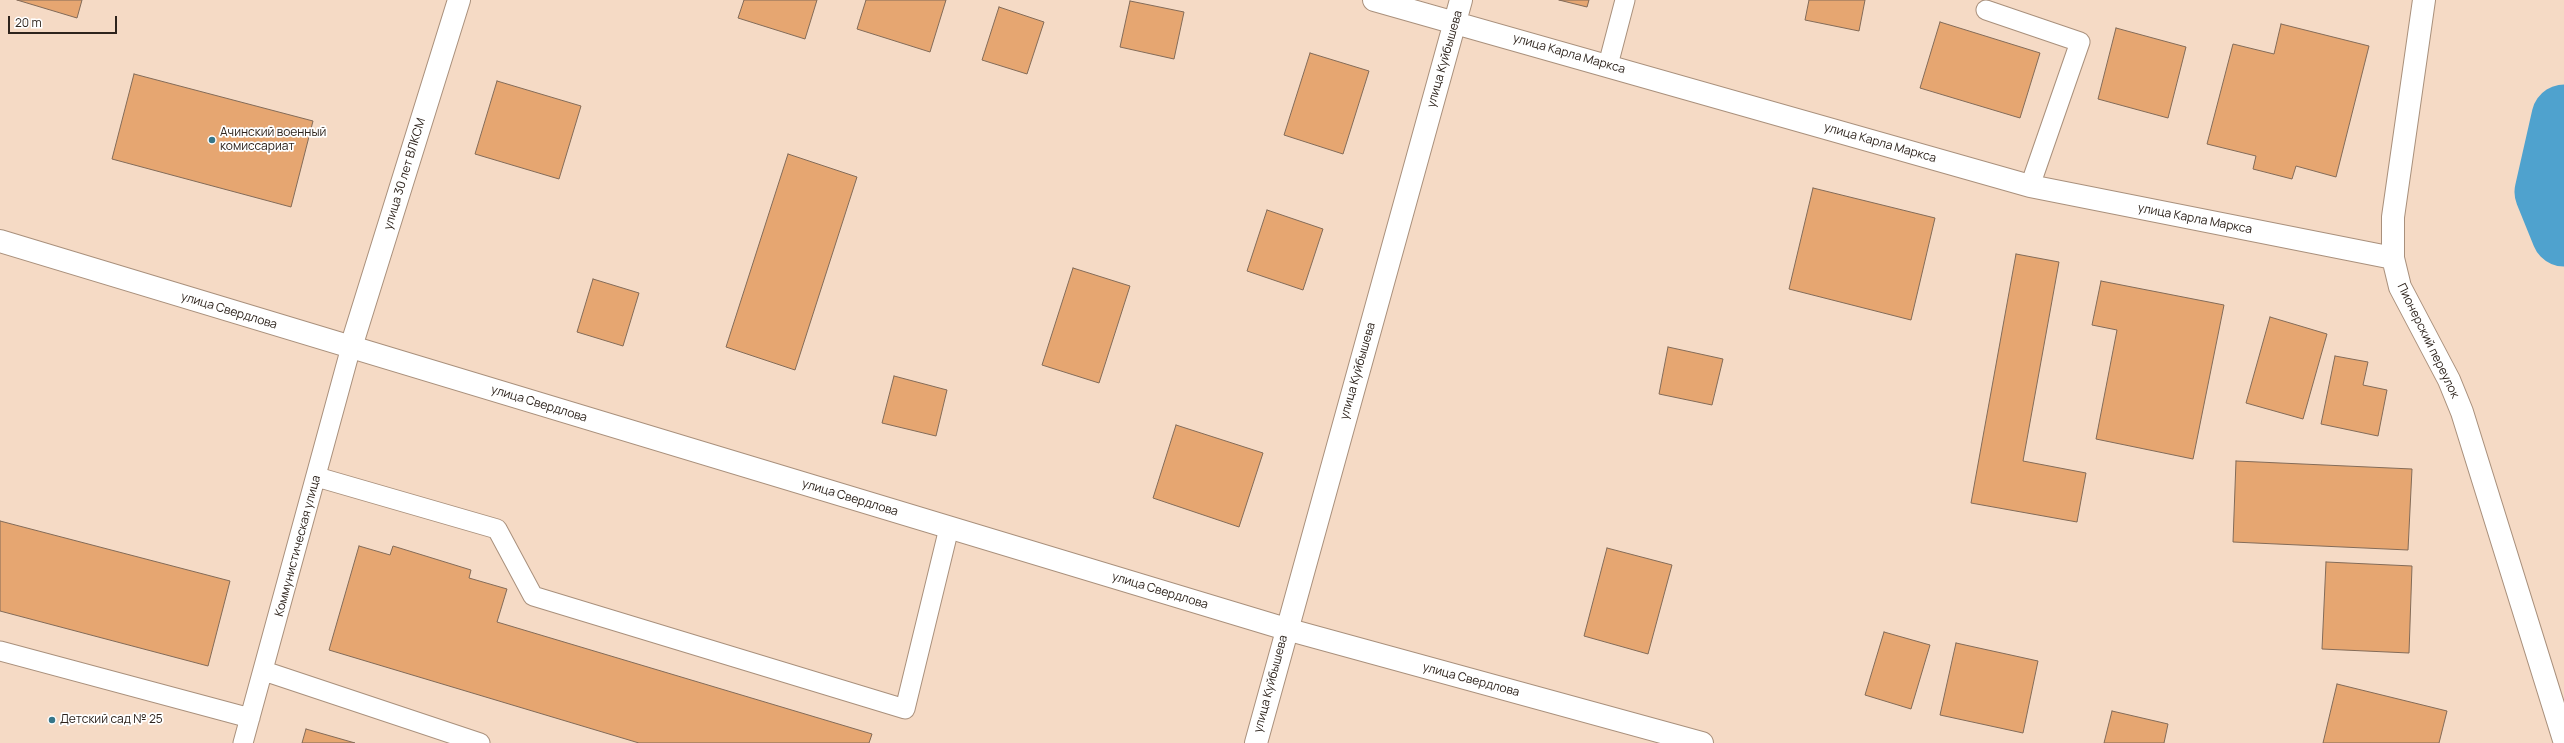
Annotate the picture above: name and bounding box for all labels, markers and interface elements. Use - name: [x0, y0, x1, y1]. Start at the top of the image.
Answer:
- scale bar: [10, 8, 119, 34]
- street label: улица Куйбышева: [1424, 9, 1466, 109]
- text: 20 m: [15, 14, 42, 31]
- street label: улица Карла Маркса: [1511, 31, 1627, 77]
- street label: улица 30 лет ВЛКСМ: [381, 116, 429, 232]
- street label: улица Карла Маркса: [1822, 120, 1938, 166]
- place label: Ачинский военный комиссариат: [220, 126, 326, 154]
- marker: Ачинский военный комиссариат: [207, 135, 217, 145]
- street label: улица Карла Маркса: [2137, 201, 2253, 237]
- street label: Пионерский переулок: [2394, 281, 2462, 401]
- street label: улица Свердлова: [179, 290, 279, 332]
- street label: улица Куйбышева: [1337, 321, 1379, 421]
- street label: улица Свердлова: [489, 383, 589, 425]
- street label: Коммунистическая улица: [272, 474, 324, 618]
- street label: улица Свердлова: [800, 477, 900, 519]
- street label: улица Свердлова: [1110, 570, 1210, 612]
- street label: улица Куйбышева: [1251, 634, 1291, 734]
- street label: улица Свердлова: [1421, 660, 1521, 700]
- place label: Детский сад № 25: [60, 713, 163, 727]
- marker: Детский сад № 25: [47, 715, 57, 725]

